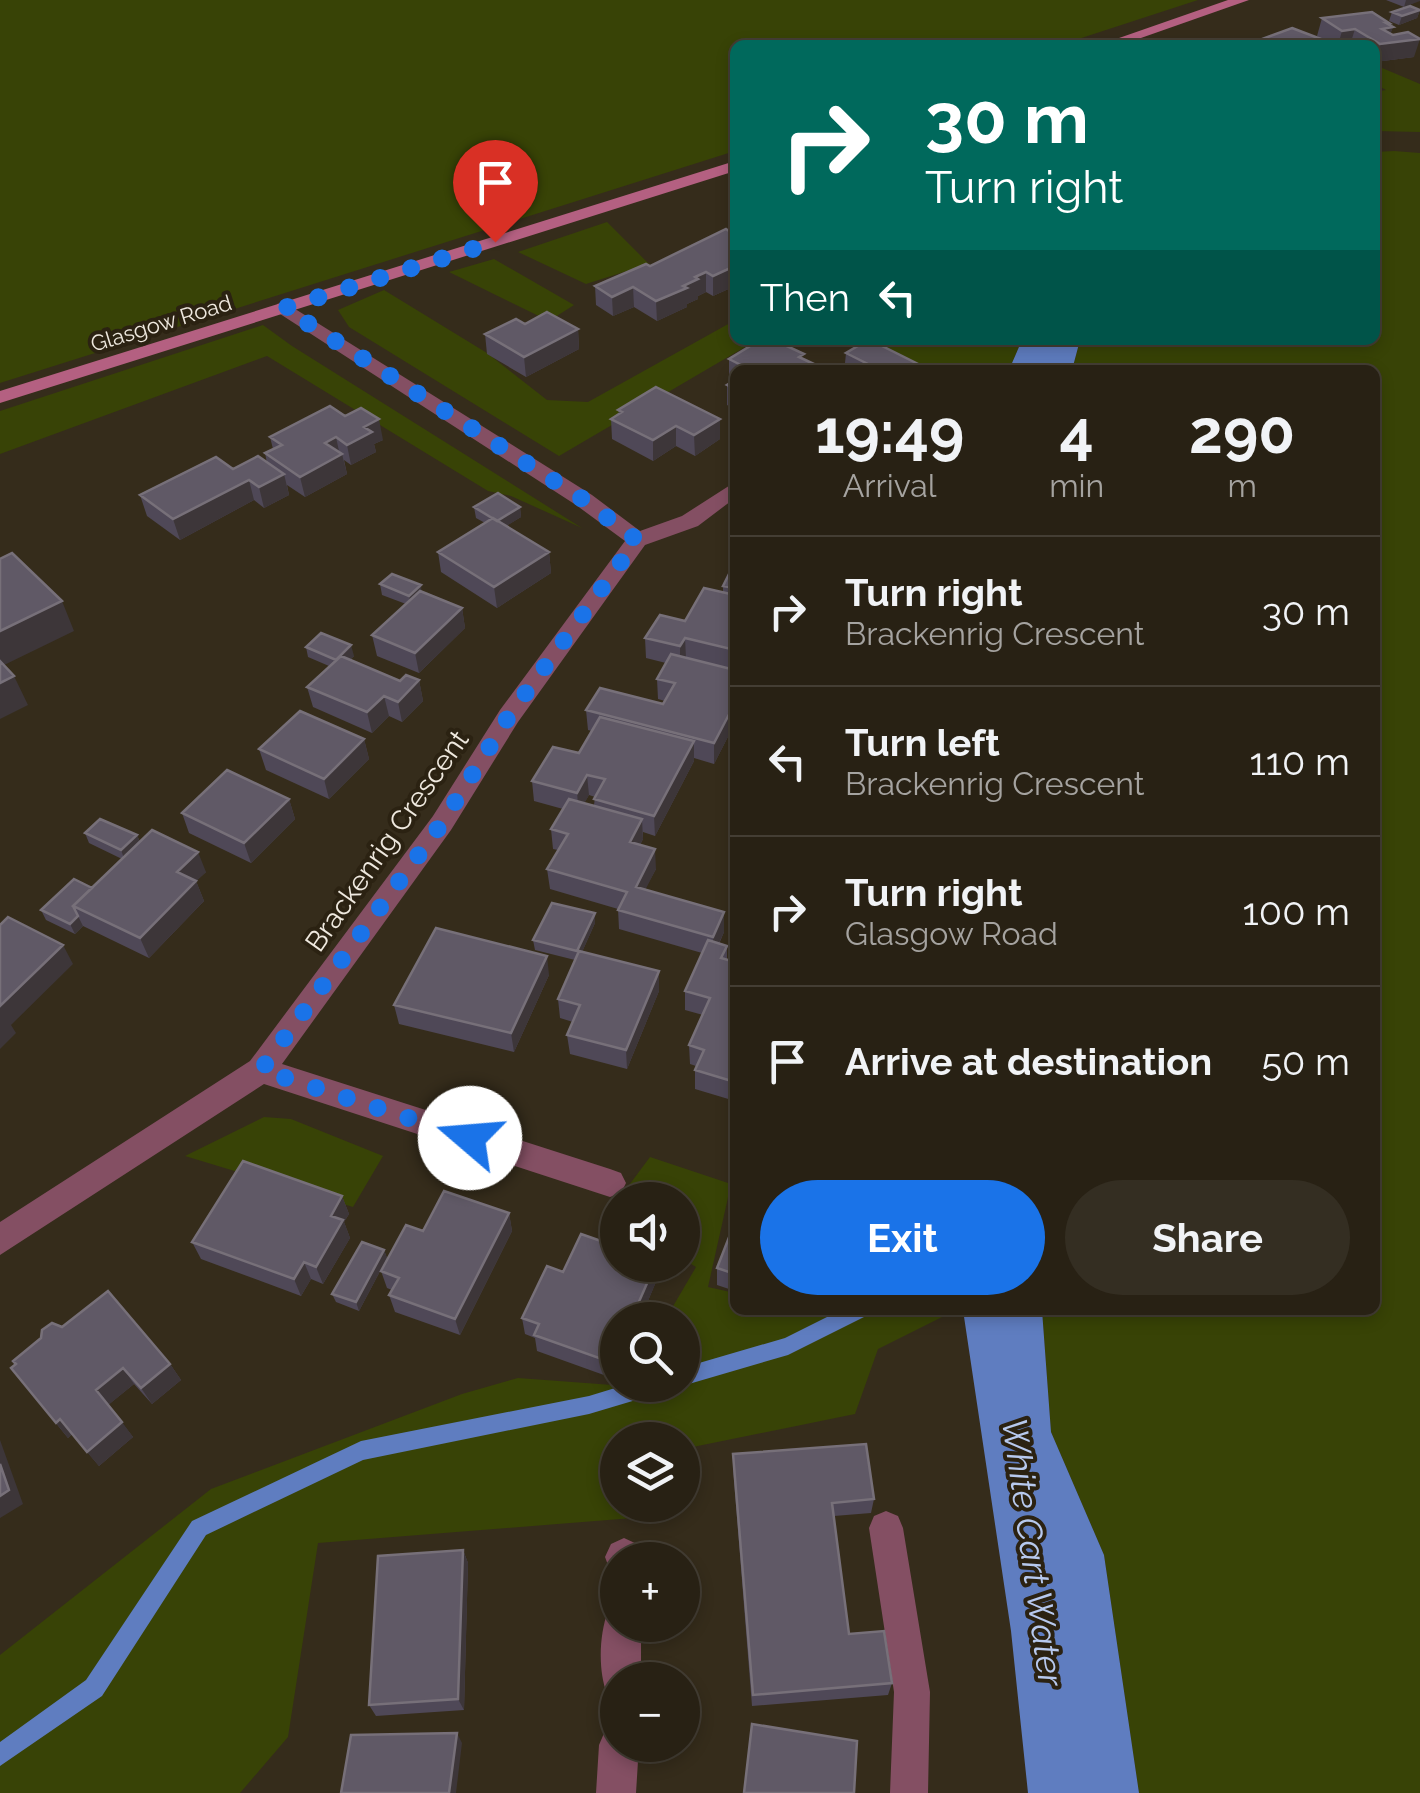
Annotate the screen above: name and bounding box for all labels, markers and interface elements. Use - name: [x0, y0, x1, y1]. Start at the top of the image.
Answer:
- text: 30 m: [925, 77, 1089, 159]
- icon: right: [760, 80, 890, 210]
- pin: [453, 140, 538, 243]
- icon: arrive: [468, 155, 523, 210]
- text: Turn right: [925, 161, 1123, 214]
- icon: left: [870, 270, 925, 325]
- text: Then: [760, 275, 850, 320]
- street label: Glasgow Road: [87, 289, 235, 357]
- text: 19:49: [815, 397, 964, 467]
- text: 4: [1060, 397, 1094, 467]
- text: 290: [1189, 397, 1295, 467]
- text: Arrival: [843, 467, 937, 504]
- text: min: [1049, 467, 1104, 504]
- text: m: [1227, 467, 1257, 504]
- text: Turn right: [845, 570, 1022, 615]
- icon: right: [760, 584, 815, 639]
- text: 30 m: [1262, 589, 1350, 634]
- text: Brackenrig Crescent: [845, 615, 1144, 652]
- text: Turn left: [845, 720, 1000, 765]
- street label: Brackenrig Crescent: [298, 724, 476, 958]
- icon: left: [760, 734, 815, 789]
- text: 110 m: [1250, 739, 1350, 784]
- text: Brackenrig Crescent: [845, 765, 1144, 802]
- text: Turn right: [845, 870, 1022, 915]
- icon: right: [760, 884, 815, 939]
- text: 100 m: [1243, 889, 1350, 934]
- text: Glasgow Road: [845, 915, 1058, 952]
- icon: arrive: [760, 1034, 815, 1089]
- text: Arrive at destination: [845, 1039, 1212, 1084]
- text: 50 m: [1261, 1039, 1350, 1084]
- position arrow: [418, 1086, 522, 1190]
- button: Exit: [760, 1180, 1045, 1295]
- button: Share: [1065, 1180, 1350, 1295]
- map controls: [600, 1182, 700, 1762]
- button: sound: [600, 1182, 700, 1282]
- button: search: [600, 1302, 700, 1402]
- water label: White Cart Water: [994, 1415, 1072, 1690]
- button: layers: [600, 1422, 700, 1522]
- button: +: [600, 1542, 700, 1642]
- button: −: [600, 1662, 700, 1762]

